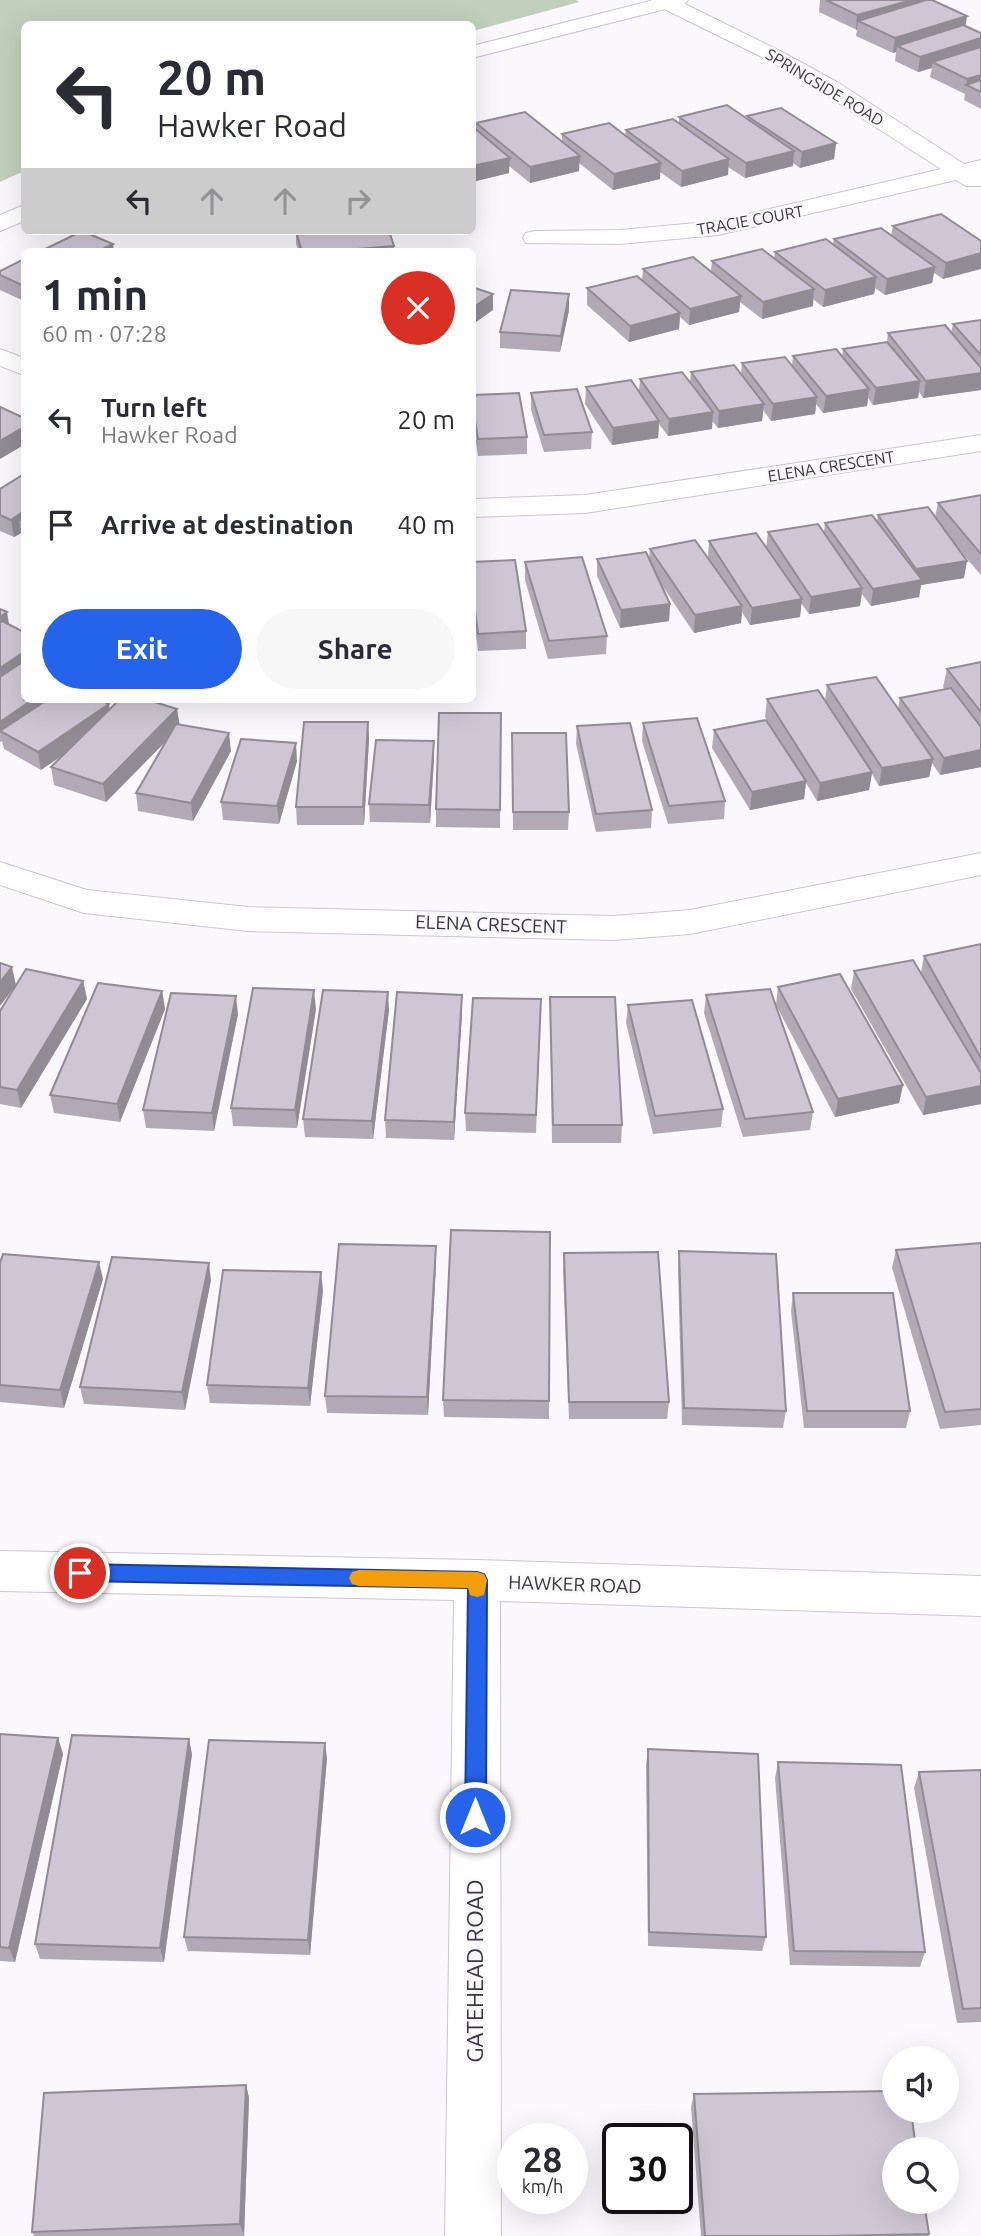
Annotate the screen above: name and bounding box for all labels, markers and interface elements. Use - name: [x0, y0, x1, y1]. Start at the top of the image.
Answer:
- street label: SPRINGSIDE ROAD: [763, 45, 887, 129]
- icon: left: [42, 49, 133, 140]
- text: 20 m: [157, 49, 266, 104]
- text: Hawker Road: [157, 107, 347, 143]
- icon: left: [120, 182, 158, 220]
- icon: ahead: [193, 182, 231, 220]
- icon: ahead: [266, 182, 304, 220]
- icon: right: [339, 182, 377, 220]
- street label: TRACIE COURT: [695, 202, 805, 238]
- text: 1 min: [42, 271, 148, 318]
- button: close: [381, 271, 455, 345]
- text: 60 m · 07:28: [42, 321, 167, 346]
- text: Turn left: [101, 393, 207, 422]
- icon: left: [42, 401, 80, 439]
- text: 20 m: [397, 405, 455, 434]
- text: Hawker Road: [101, 422, 238, 447]
- street label: ELENA CRESCENT: [766, 447, 896, 485]
- icon: arrive: [42, 506, 80, 544]
- text: Arrive at destination: [101, 510, 354, 539]
- text: 40 m: [397, 510, 455, 539]
- button: Exit: [42, 609, 242, 689]
- button: Share: [256, 609, 455, 689]
- street label: ELENA CRESCENT: [415, 910, 568, 938]
- pin: [50, 1543, 110, 1603]
- icon: arrive: [61, 1554, 99, 1592]
- street label: HAWKER ROAD: [508, 1571, 642, 1597]
- position arrow: [438, 1780, 512, 1854]
- street label: GATEHEAD ROAD: [462, 1879, 487, 2063]
- map controls: [882, 2046, 959, 2214]
- button: sound: [882, 2046, 959, 2123]
- speed limit sign: 30: [602, 2123, 693, 2214]
- button: search: [882, 2137, 959, 2214]
- text: 28: [523, 2139, 562, 2179]
- text: km/h: [522, 2176, 563, 2196]

